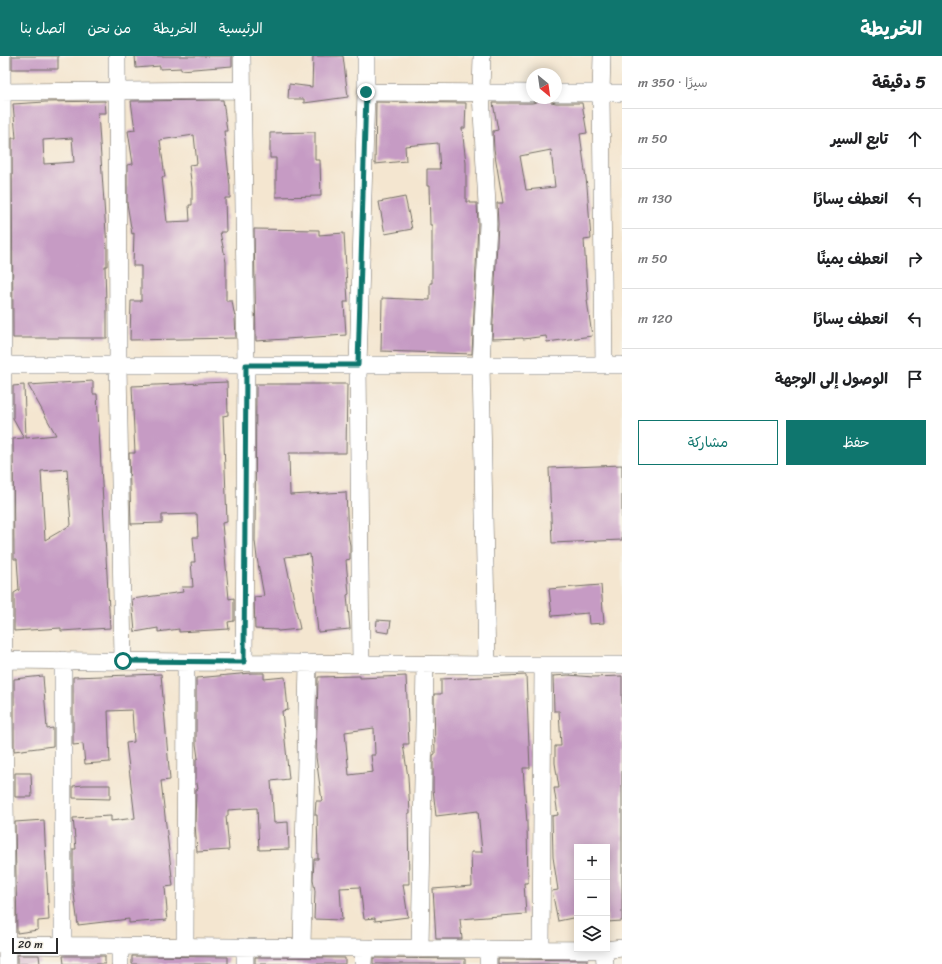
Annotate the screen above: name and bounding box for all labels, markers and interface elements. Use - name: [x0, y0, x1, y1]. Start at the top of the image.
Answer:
- text: الخريطة: [860, 12, 922, 45]
- text: اتصل بنا: [20, 16, 66, 41]
- text: من نحن: [88, 16, 131, 41]
- text: الخريطة: [153, 16, 197, 41]
- text: الرئيسية: [219, 16, 263, 41]
- text: 5 دقيقة: [872, 67, 926, 97]
- north arrow: [526, 68, 562, 104]
- text: سيرًا · 350 m: [638, 71, 708, 94]
- route end: [357, 83, 375, 101]
- text: تابع السير: [831, 126, 888, 152]
- text: 50 m: [638, 127, 668, 150]
- icon: ahead: [904, 128, 926, 150]
- text: انعطف يسارًا: [813, 186, 888, 212]
- text: 130 m: [638, 187, 672, 210]
- icon: left: [904, 188, 926, 210]
- text: انعطف يمينًا: [817, 246, 888, 272]
- text: 50 m: [638, 247, 668, 270]
- icon: right: [904, 248, 926, 270]
- text: انعطف يسارًا: [813, 306, 888, 332]
- text: 120 m: [638, 307, 673, 330]
- icon: left: [904, 308, 926, 330]
- text: الوصول إلى الوجهة: [775, 366, 888, 392]
- icon: arrive: [904, 368, 926, 390]
- button: مشاركة: [638, 420, 778, 465]
- button: حفظ: [786, 420, 926, 465]
- route start: [114, 652, 132, 670]
- map controls: [574, 844, 610, 952]
- button: +: [574, 844, 610, 880]
- button: −: [574, 880, 610, 916]
- button: layers: [574, 916, 610, 952]
- text: 20 m: [18, 935, 43, 954]
- scale bar: [12, 936, 58, 955]

